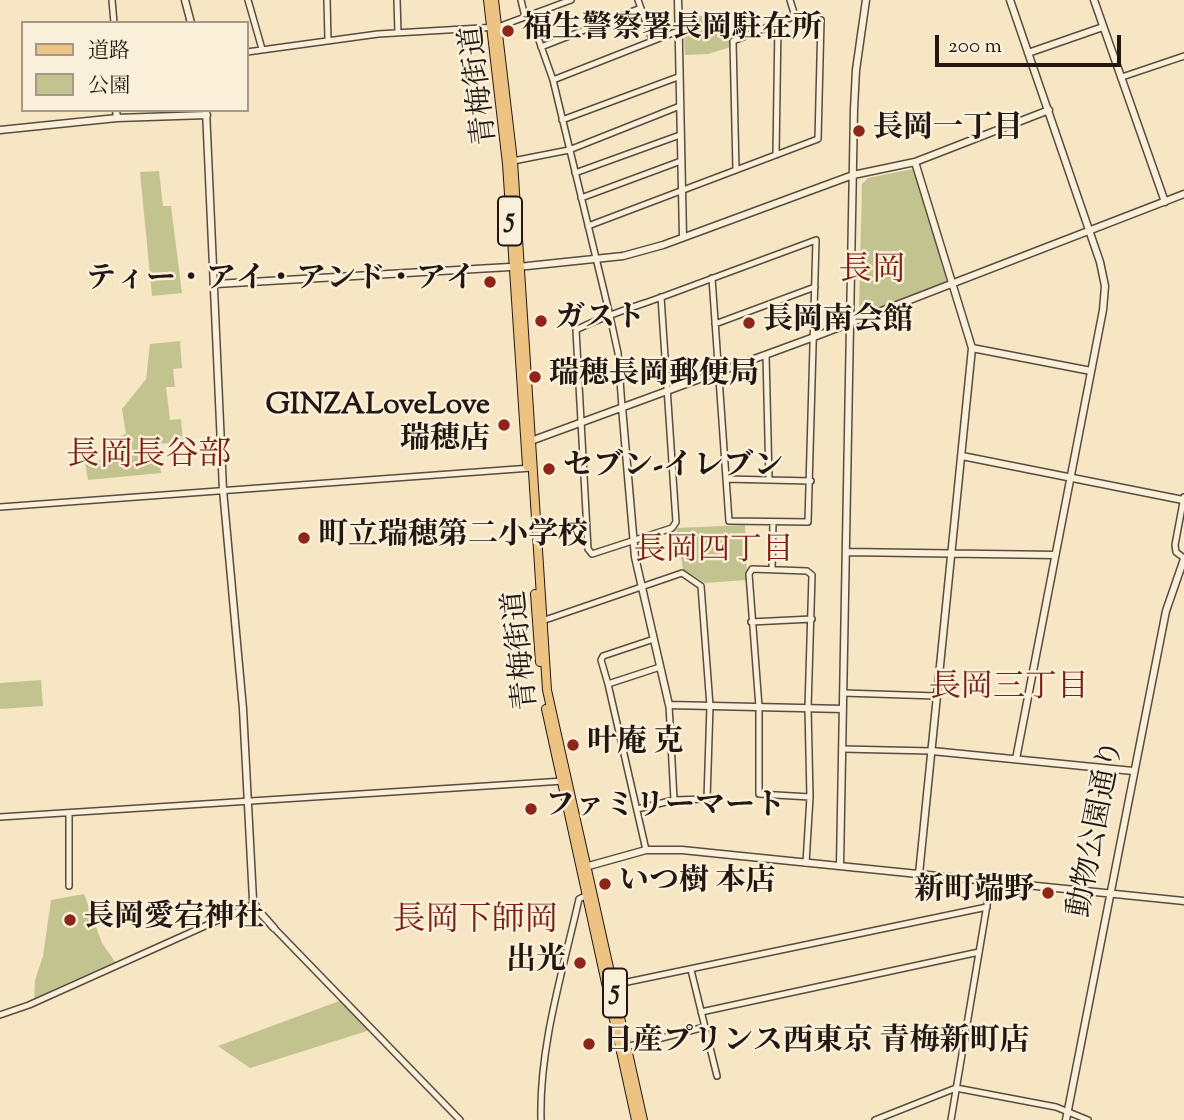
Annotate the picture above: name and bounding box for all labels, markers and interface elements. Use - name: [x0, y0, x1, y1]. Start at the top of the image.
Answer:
- place label: 福生警察署長岡駐在所: [522, 13, 822, 49]
- legend: [21, 21, 248, 112]
- scale bar: [939, 21, 1124, 65]
- street label: 青梅街道: [457, 23, 507, 147]
- marker: 福生警察署長岡駐在所: [500, 23, 516, 39]
- text: 200 m: [948, 32, 1002, 62]
- text: 道路: [88, 37, 130, 67]
- text: 公園: [88, 72, 130, 102]
- place label: 長岡一丁目: [873, 113, 1023, 149]
- marker: 長岡一丁目: [851, 123, 867, 139]
- road number: 5: [498, 196, 522, 246]
- district label: 長岡: [839, 253, 905, 293]
- place label: ティー・アイ・アンド・アイ: [86, 264, 476, 300]
- marker: ティー・アイ・アンド・アイ: [482, 274, 498, 290]
- place label: ガスト: [555, 303, 645, 339]
- place label: 長岡南会館: [763, 305, 913, 341]
- marker: ガスト: [533, 313, 549, 329]
- marker: 長岡南会館: [741, 315, 757, 331]
- place label: 瑞穂長岡郵便局: [549, 359, 759, 395]
- marker: 瑞穂長岡郵便局: [527, 369, 543, 385]
- place label: GINZALoveLove 瑞穂店: [266, 390, 490, 460]
- marker: GINZALoveLove 瑞穂店: [496, 417, 512, 433]
- district label: 長岡長谷部: [67, 438, 231, 478]
- place label: セブン-イレブン: [563, 451, 783, 487]
- marker: セブン-イレブン: [541, 461, 557, 477]
- place label: 町立瑞穂第二小学校: [318, 520, 588, 556]
- marker: 町立瑞穂第二小学校: [296, 530, 312, 546]
- district label: 長岡四丁目: [634, 535, 794, 573]
- street label: 青梅街道: [500, 588, 548, 712]
- district label: 長岡三丁目: [929, 672, 1089, 710]
- place label: 叶庵 克: [587, 727, 683, 763]
- marker: 叶庵 克: [565, 737, 581, 753]
- street label: 動物公園通り: [1064, 737, 1134, 921]
- place label: ファミリーマート: [545, 791, 785, 827]
- marker: ファミリーマート: [523, 801, 539, 817]
- place label: いつ樹 本店: [619, 866, 775, 902]
- place label: 新町端野: [914, 875, 1034, 911]
- marker: いつ樹 本店: [597, 876, 613, 892]
- marker: 新町端野: [1040, 885, 1056, 901]
- place label: 長岡愛宕神社: [84, 902, 264, 938]
- district label: 長岡下師岡: [393, 903, 557, 943]
- marker: 長岡愛宕神社: [62, 912, 78, 928]
- place label: 出光: [506, 945, 566, 981]
- marker: 出光: [572, 955, 588, 971]
- road number: 5: [603, 968, 627, 1018]
- place label: 日産プリンス西東京 青梅新町店: [603, 1026, 1029, 1062]
- marker: 日産プリンス西東京 青梅新町店: [581, 1036, 597, 1052]

